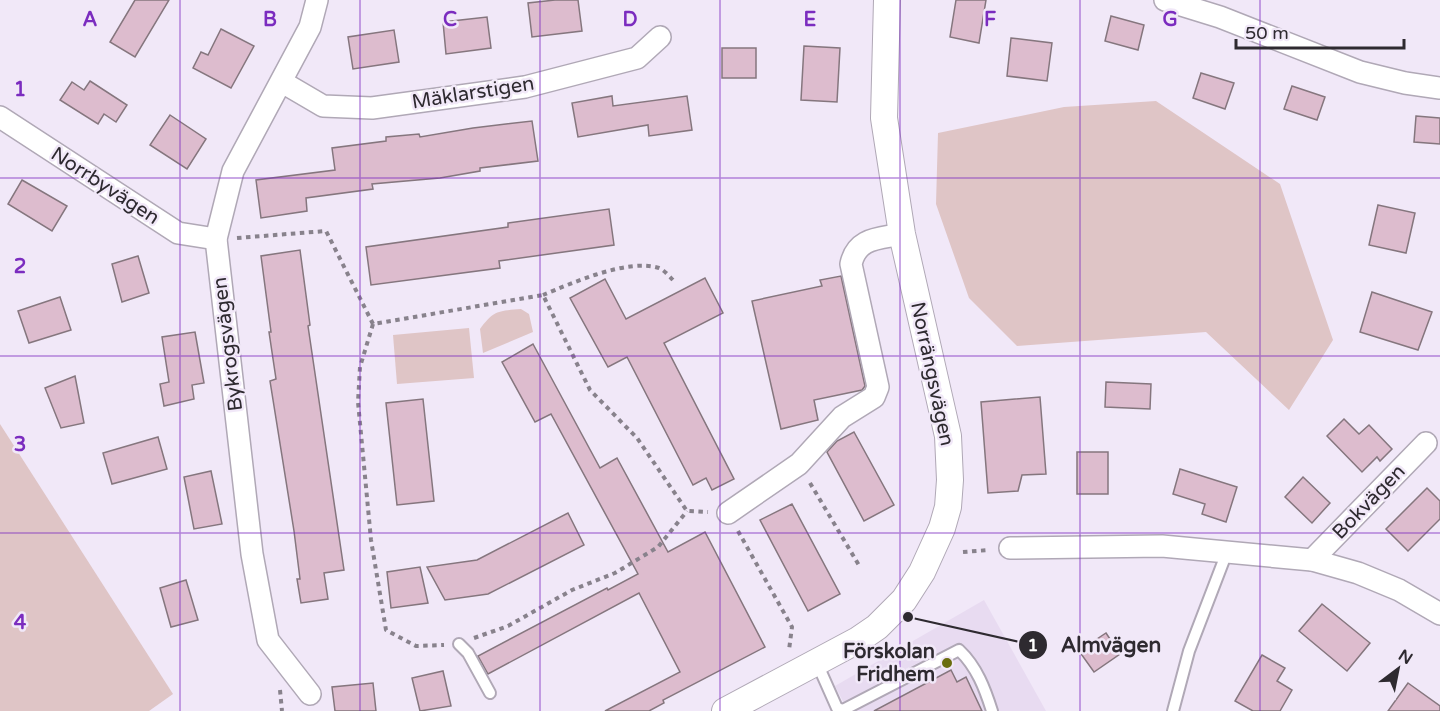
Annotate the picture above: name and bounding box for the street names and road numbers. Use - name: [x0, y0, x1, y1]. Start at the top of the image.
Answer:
- street label: Mäklarstigen: [410, 71, 536, 115]
- street label: Norrbyvägen: [46, 142, 164, 230]
- street label: Bykrogsvägen: [208, 276, 248, 412]
- street label: Norrängsvägen: [905, 300, 959, 448]
- street label: Bokvägen: [1327, 460, 1411, 544]

